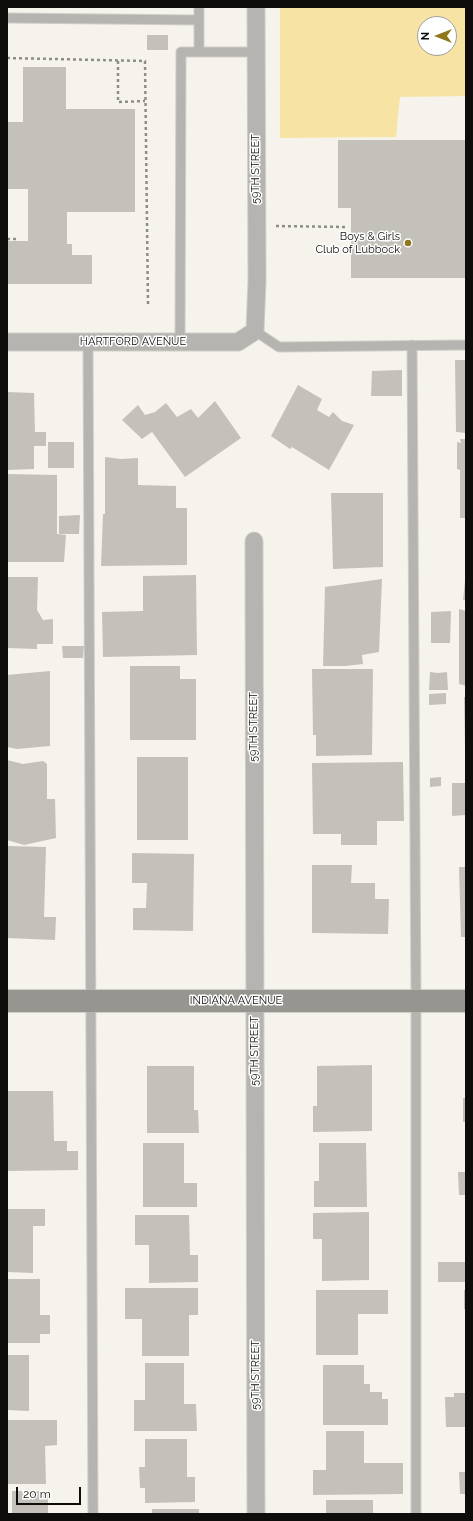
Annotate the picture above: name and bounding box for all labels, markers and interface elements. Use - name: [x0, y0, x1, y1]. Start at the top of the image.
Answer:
- north arrow: [417, 16, 457, 56]
- text: N: [419, 32, 432, 40]
- street label: 59TH STREET: [249, 134, 263, 204]
- place label: Boys & Girls Club of Lubbock: [316, 230, 400, 256]
- marker: Boys & Girls Club of Lubbock: [403, 238, 413, 248]
- street label: HARTFORD AVENUE: [80, 335, 186, 349]
- street label: 59TH STREET: [247, 692, 261, 762]
- street label: INDIANA AVENUE: [190, 994, 282, 1008]
- street label: 59TH STREET: [248, 1016, 262, 1086]
- street label: 59TH STREET: [249, 1340, 263, 1410]
- scale bar: [18, 1479, 83, 1505]
- text: 20 m: [23, 1487, 51, 1501]

